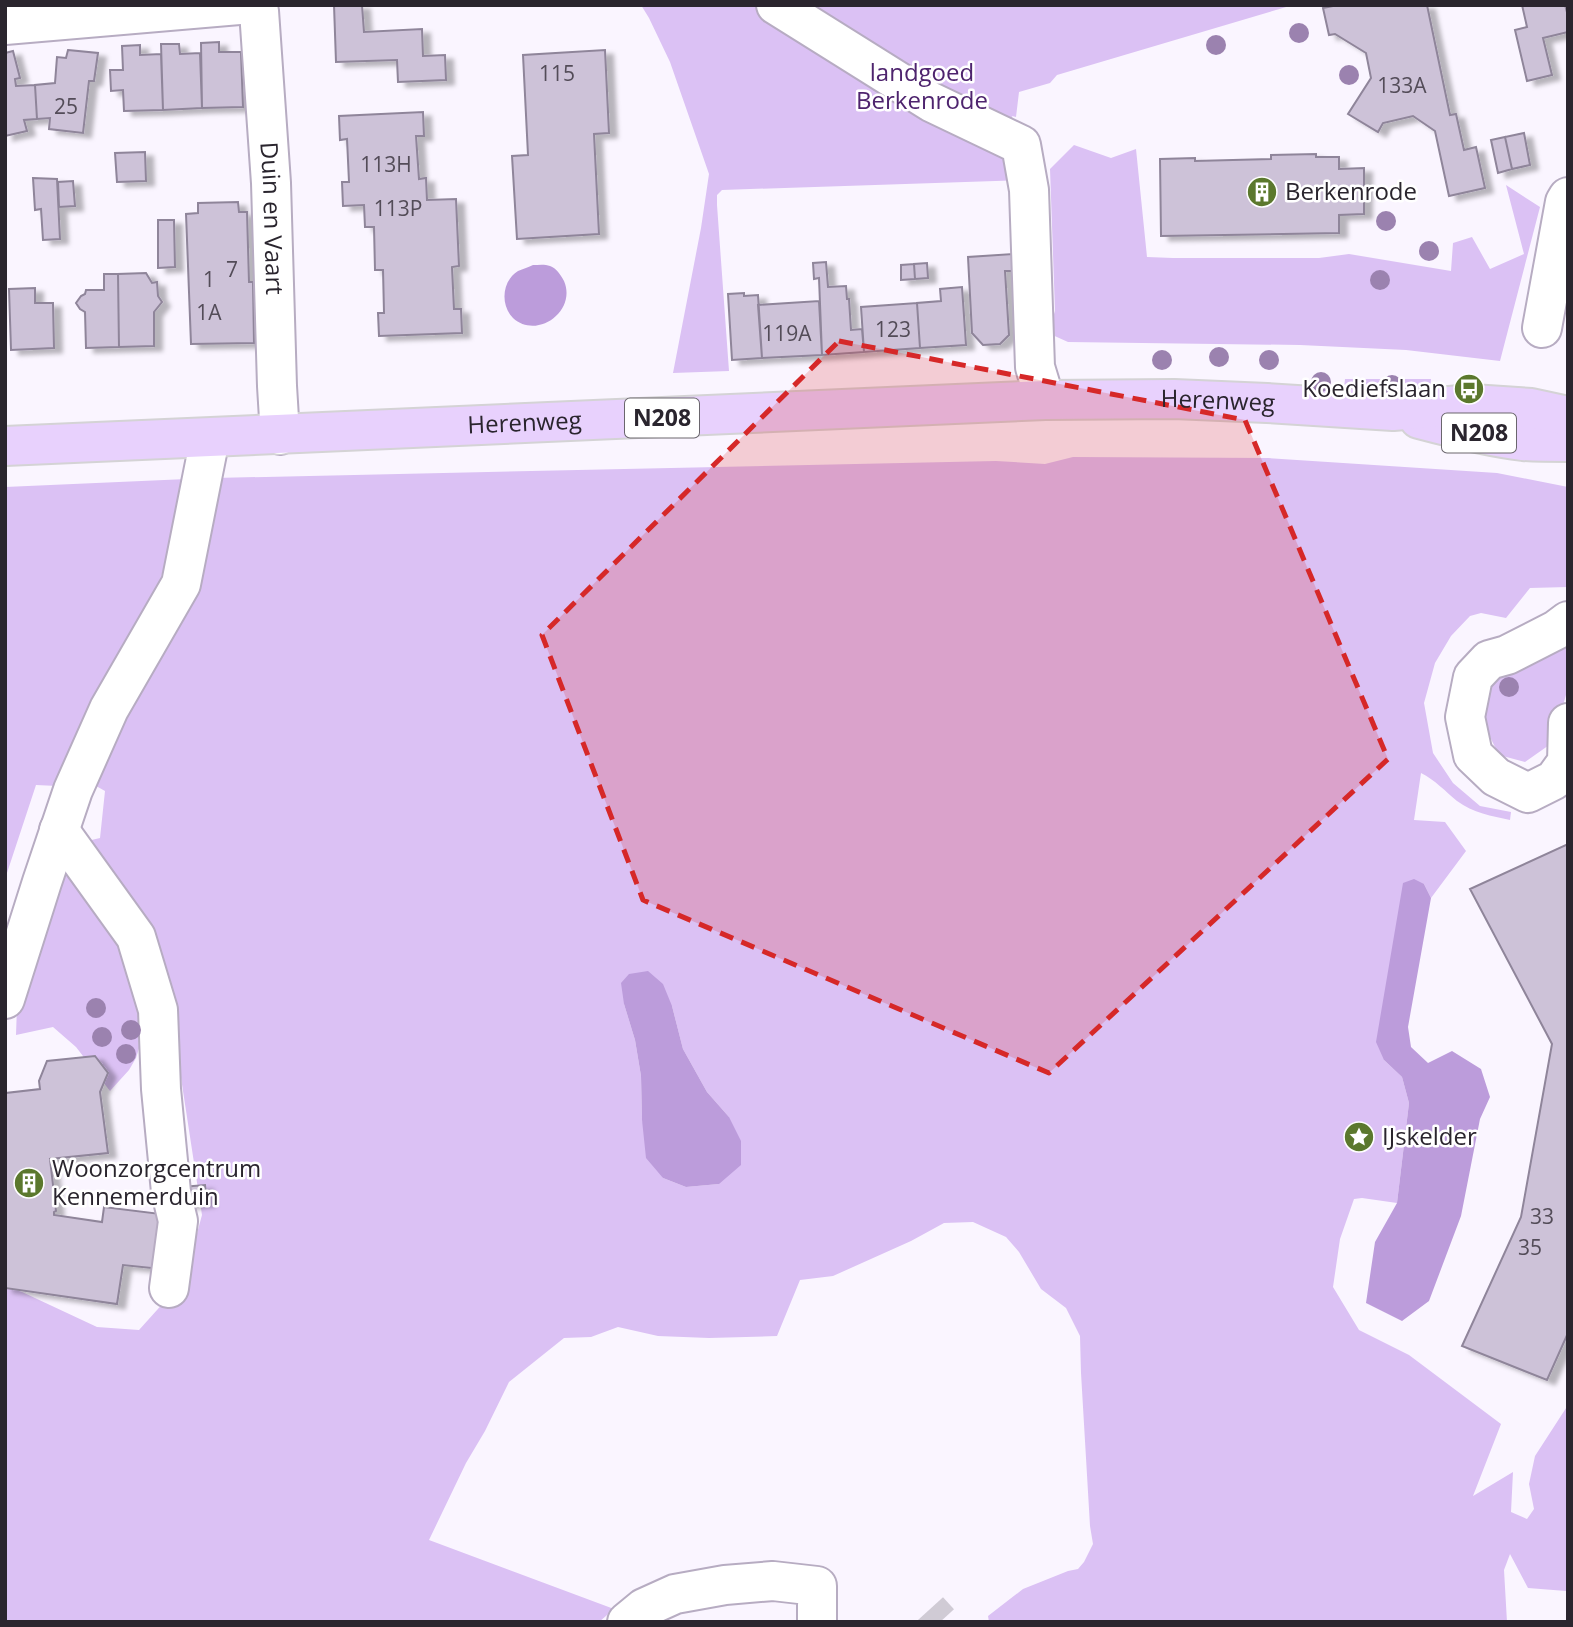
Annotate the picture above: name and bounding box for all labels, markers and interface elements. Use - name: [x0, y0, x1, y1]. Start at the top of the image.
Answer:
- park label: landgoed Berkenrode: [856, 55, 988, 116]
- house number: 115: [539, 59, 575, 87]
- house number: 133A: [1377, 71, 1427, 99]
- house number: 25: [54, 92, 78, 120]
- street label: Duin en Vaart: [253, 141, 292, 295]
- house number: 113H: [360, 150, 412, 178]
- place label: Berkenrode: [1285, 174, 1417, 207]
- building icon: Berkenrode: [1245, 175, 1279, 209]
- house number: 113P: [374, 194, 422, 222]
- house number: 7: [226, 255, 238, 283]
- house number: 1: [203, 265, 215, 293]
- house number: 1A: [196, 298, 222, 326]
- house number: 123: [875, 315, 911, 343]
- house number: 119A: [762, 319, 812, 347]
- place label: Koediefslaan: [1302, 371, 1446, 404]
- bus stop icon: Koediefslaan: [1452, 372, 1486, 406]
- street label: Herenweg: [1161, 381, 1276, 418]
- road number: N208: [625, 398, 699, 438]
- street label: Herenweg: [467, 403, 582, 441]
- road number: N208: [1442, 414, 1516, 452]
- place label: IJskelder: [1382, 1119, 1477, 1152]
- place icon: IJskelder: [1342, 1120, 1376, 1154]
- place label: Woonzorgcentrum Kennemerduin: [52, 1151, 261, 1212]
- building icon: Woonzorgcentrum Kennemerduin: [12, 1166, 46, 1200]
- house number: 33: [1530, 1202, 1554, 1230]
- house number: 35: [1518, 1233, 1542, 1261]

